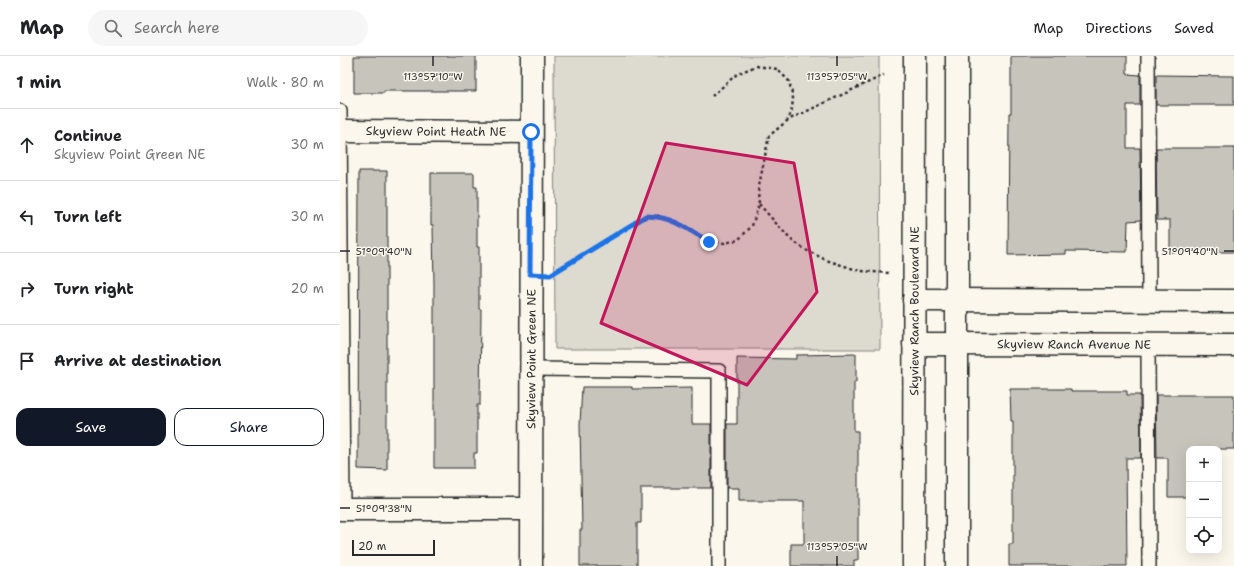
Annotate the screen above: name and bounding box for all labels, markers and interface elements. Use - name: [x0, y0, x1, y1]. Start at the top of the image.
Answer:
- search box: [88, 10, 368, 46]
- text: Map: [20, 15, 64, 40]
- icon: search: [102, 17, 124, 39]
- text: Search here: [134, 18, 220, 38]
- text: Map: [1034, 19, 1064, 37]
- text: Directions: [1086, 19, 1152, 37]
- text: Saved: [1174, 19, 1214, 37]
- text: 113°57'10"W: [403, 70, 463, 83]
- text: 113°57'05"W: [806, 70, 868, 83]
- text: 1 min: [16, 71, 61, 93]
- text: Walk · 80 m: [246, 74, 324, 91]
- street label: Skyview Point Heath NE: [366, 123, 506, 140]
- route start: [522, 123, 540, 141]
- text: Continue: [54, 126, 122, 146]
- icon: ahead: [16, 134, 38, 156]
- text: 30 m: [290, 136, 324, 153]
- text: Skyview Point Green NE: [54, 146, 205, 163]
- icon: left: [16, 206, 38, 228]
- text: Turn left: [54, 207, 122, 227]
- text: 30 m: [290, 208, 324, 225]
- street label: Skyview Ranch Boulevard NE: [906, 226, 923, 396]
- route end: [700, 233, 718, 251]
- text: 51°09'40"N: [356, 245, 412, 258]
- text: 51°09'40"N: [1162, 245, 1218, 258]
- icon: right: [16, 278, 38, 300]
- text: Turn right: [54, 279, 134, 299]
- text: 20 m: [291, 280, 324, 297]
- street label: Skyview Point Green NE: [523, 289, 540, 429]
- street label: Skyview Ranch Avenue NE: [997, 336, 1151, 353]
- icon: arrive: [16, 350, 38, 372]
- text: Arrive at destination: [54, 351, 222, 371]
- button: Save: [16, 408, 166, 446]
- button: Share: [174, 408, 324, 446]
- map controls: [1186, 446, 1222, 554]
- button: +: [1186, 446, 1222, 482]
- button: −: [1186, 482, 1222, 518]
- text: 51°09'38"N: [356, 502, 412, 515]
- button: locate: [1186, 518, 1222, 554]
- scale bar: [352, 538, 435, 557]
- text: 20 m: [358, 539, 386, 554]
- text: 113°57'05"W: [806, 540, 868, 553]

